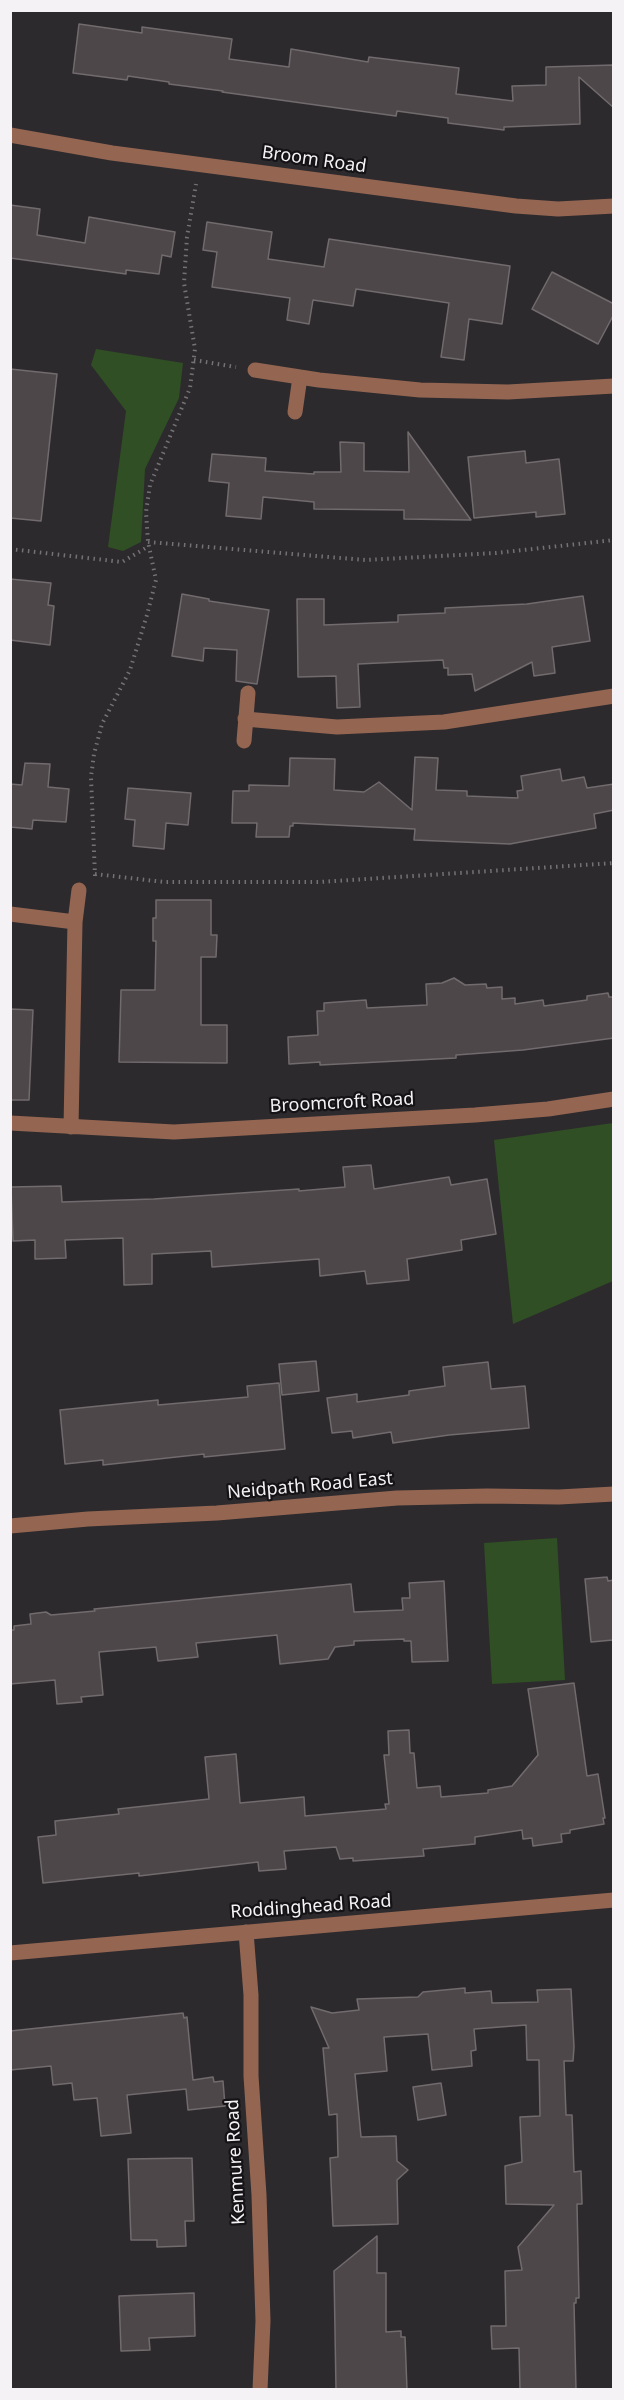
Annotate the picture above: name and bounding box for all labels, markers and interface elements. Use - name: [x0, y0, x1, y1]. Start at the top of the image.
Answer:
- street label: Broom Road: [260, 142, 368, 178]
- street label: Broomcroft Road: [269, 1088, 415, 1118]
- street label: Neidpath Road East: [226, 1468, 394, 1504]
- street label: Roddinghead Road: [230, 1891, 392, 1923]
- street label: Kenmure Road: [222, 2099, 250, 2225]

